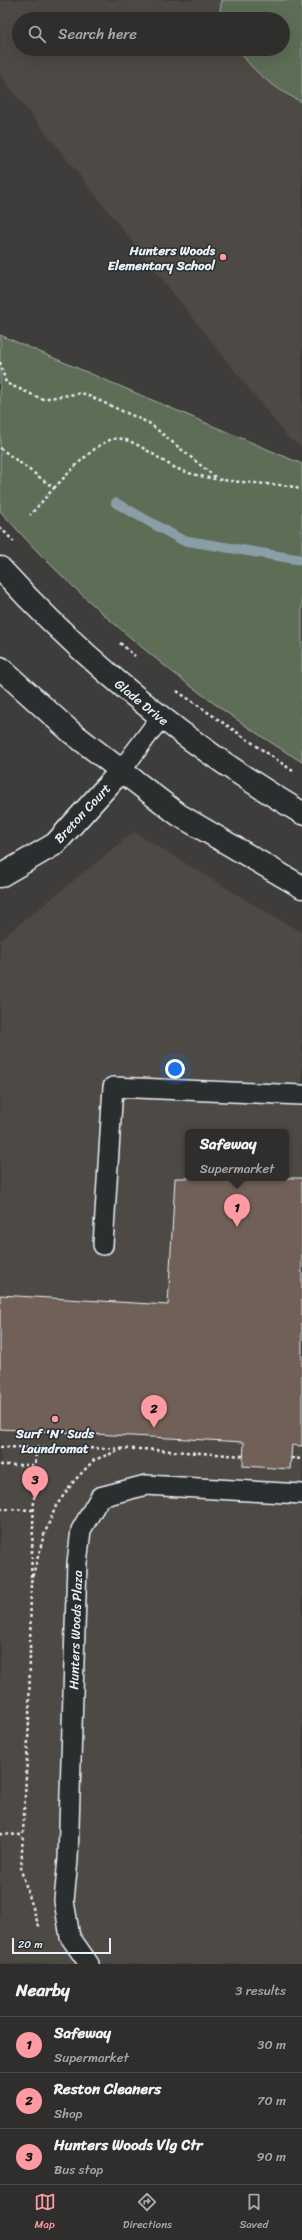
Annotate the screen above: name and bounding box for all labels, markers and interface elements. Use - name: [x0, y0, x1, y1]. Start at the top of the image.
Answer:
- search box: [12, 12, 290, 56]
- text: Search here: [58, 21, 137, 47]
- icon: search: [26, 23, 48, 45]
- place label: Hunters Woods Elementary School: [108, 239, 216, 277]
- marker: Hunters Woods Elementary School: [218, 252, 228, 262]
- street label: Glade Drive: [109, 673, 174, 732]
- street label: Breton Court: [48, 778, 117, 849]
- your location: [165, 1059, 185, 1079]
- popup: [185, 1129, 289, 1181]
- text: Safeway: [200, 1131, 257, 1157]
- text: Supermarket: [200, 1157, 274, 1180]
- pin: 1: [224, 1194, 250, 1227]
- pin: 2: [141, 1395, 167, 1428]
- marker: Surf 'N' Suds Laundromat: [50, 1414, 60, 1424]
- place label: Surf 'N' Suds Laundromat: [15, 1422, 95, 1460]
- pin: 3: [22, 1466, 48, 1499]
- street label: Hunters Woods Plaza: [62, 1569, 89, 1690]
- text: 20 m: [18, 1935, 43, 1954]
- scale bar: [12, 1936, 111, 1955]
- text: Nearby: [16, 1975, 70, 2005]
- text: 3 results: [235, 1979, 286, 2002]
- text: Safeway: [54, 2020, 111, 2046]
- text: 1: [26, 2033, 32, 2056]
- text: 30 m: [257, 2033, 286, 2056]
- text: Supermarket: [54, 2046, 129, 2069]
- text: Reston Cleaners: [54, 2076, 161, 2102]
- text: 2: [25, 2089, 33, 2112]
- text: 70 m: [257, 2089, 286, 2112]
- text: Shop: [54, 2102, 82, 2125]
- text: Hunters Woods Vlg Ctr: [54, 2132, 202, 2158]
- text: 3: [25, 2145, 33, 2168]
- text: 90 m: [256, 2145, 286, 2168]
- text: Bus stop: [54, 2158, 103, 2181]
- tab: Map: [34, 2191, 56, 2234]
- tab: Directions: [123, 2191, 172, 2234]
- tab: Saved: [239, 2191, 268, 2234]

